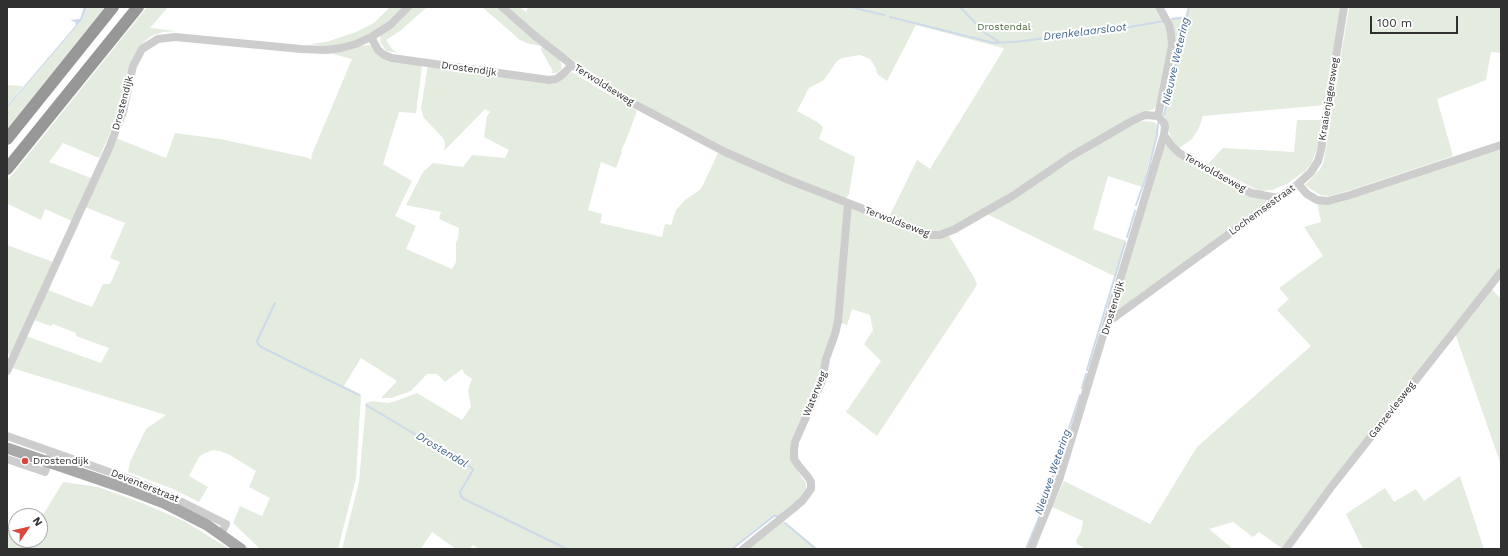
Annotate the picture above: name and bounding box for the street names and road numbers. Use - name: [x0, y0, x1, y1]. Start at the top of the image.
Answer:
- street label: Kraaienjagersweg: [1317, 57, 1341, 141]
- street label: Drostendijk: [441, 59, 497, 79]
- street label: Terwoldseweg: [572, 62, 636, 108]
- street label: Drostendijk: [110, 75, 136, 131]
- street label: Terwoldseweg: [1182, 151, 1248, 195]
- street label: Lochemsestraat: [1227, 182, 1297, 238]
- street label: Terwoldseweg: [863, 204, 931, 240]
- street label: Drostendijk: [1099, 280, 1127, 336]
- street label: Waterweg: [800, 369, 830, 419]
- street label: Ganzevlesweg: [1366, 379, 1418, 441]
- street label: Deventerstraat: [109, 467, 181, 505]

